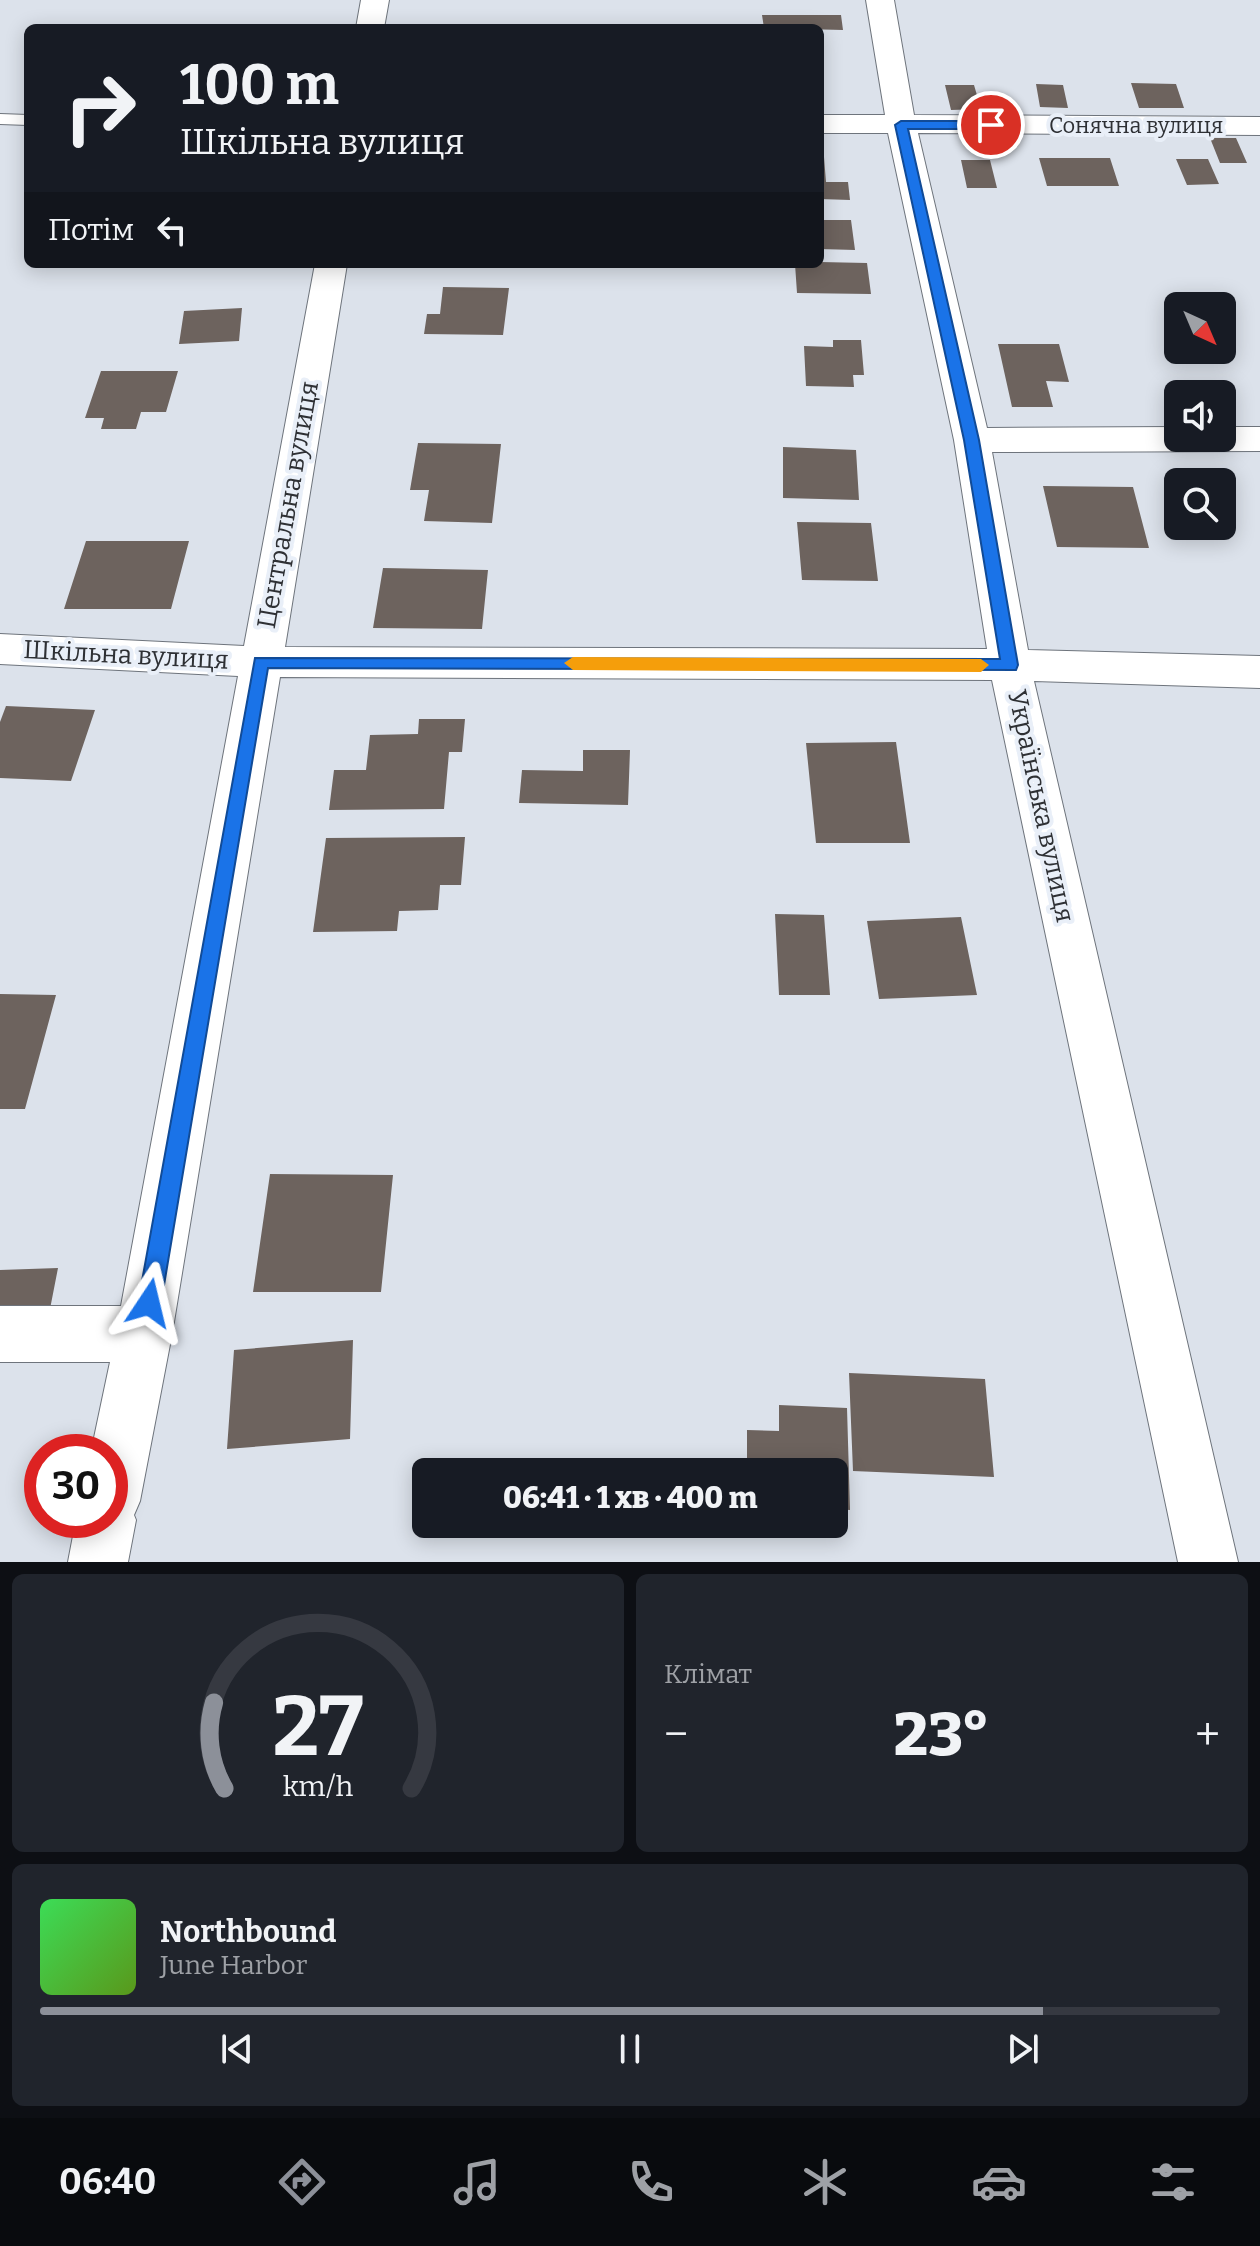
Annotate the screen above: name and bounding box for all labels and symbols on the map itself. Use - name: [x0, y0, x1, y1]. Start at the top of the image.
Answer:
- pin: [957, 91, 1025, 159]
- street label: Сонячна вулиця: [1049, 112, 1223, 139]
- north arrow: [1164, 292, 1236, 364]
- street label: Центральна вулиця: [251, 379, 325, 631]
- street label: Шкільна вулиця: [23, 634, 229, 676]
- street label: Українська вулиця: [1001, 687, 1081, 925]
- position arrow: [107, 1261, 191, 1345]
- speed limit sign: 30: [24, 1434, 128, 1538]

